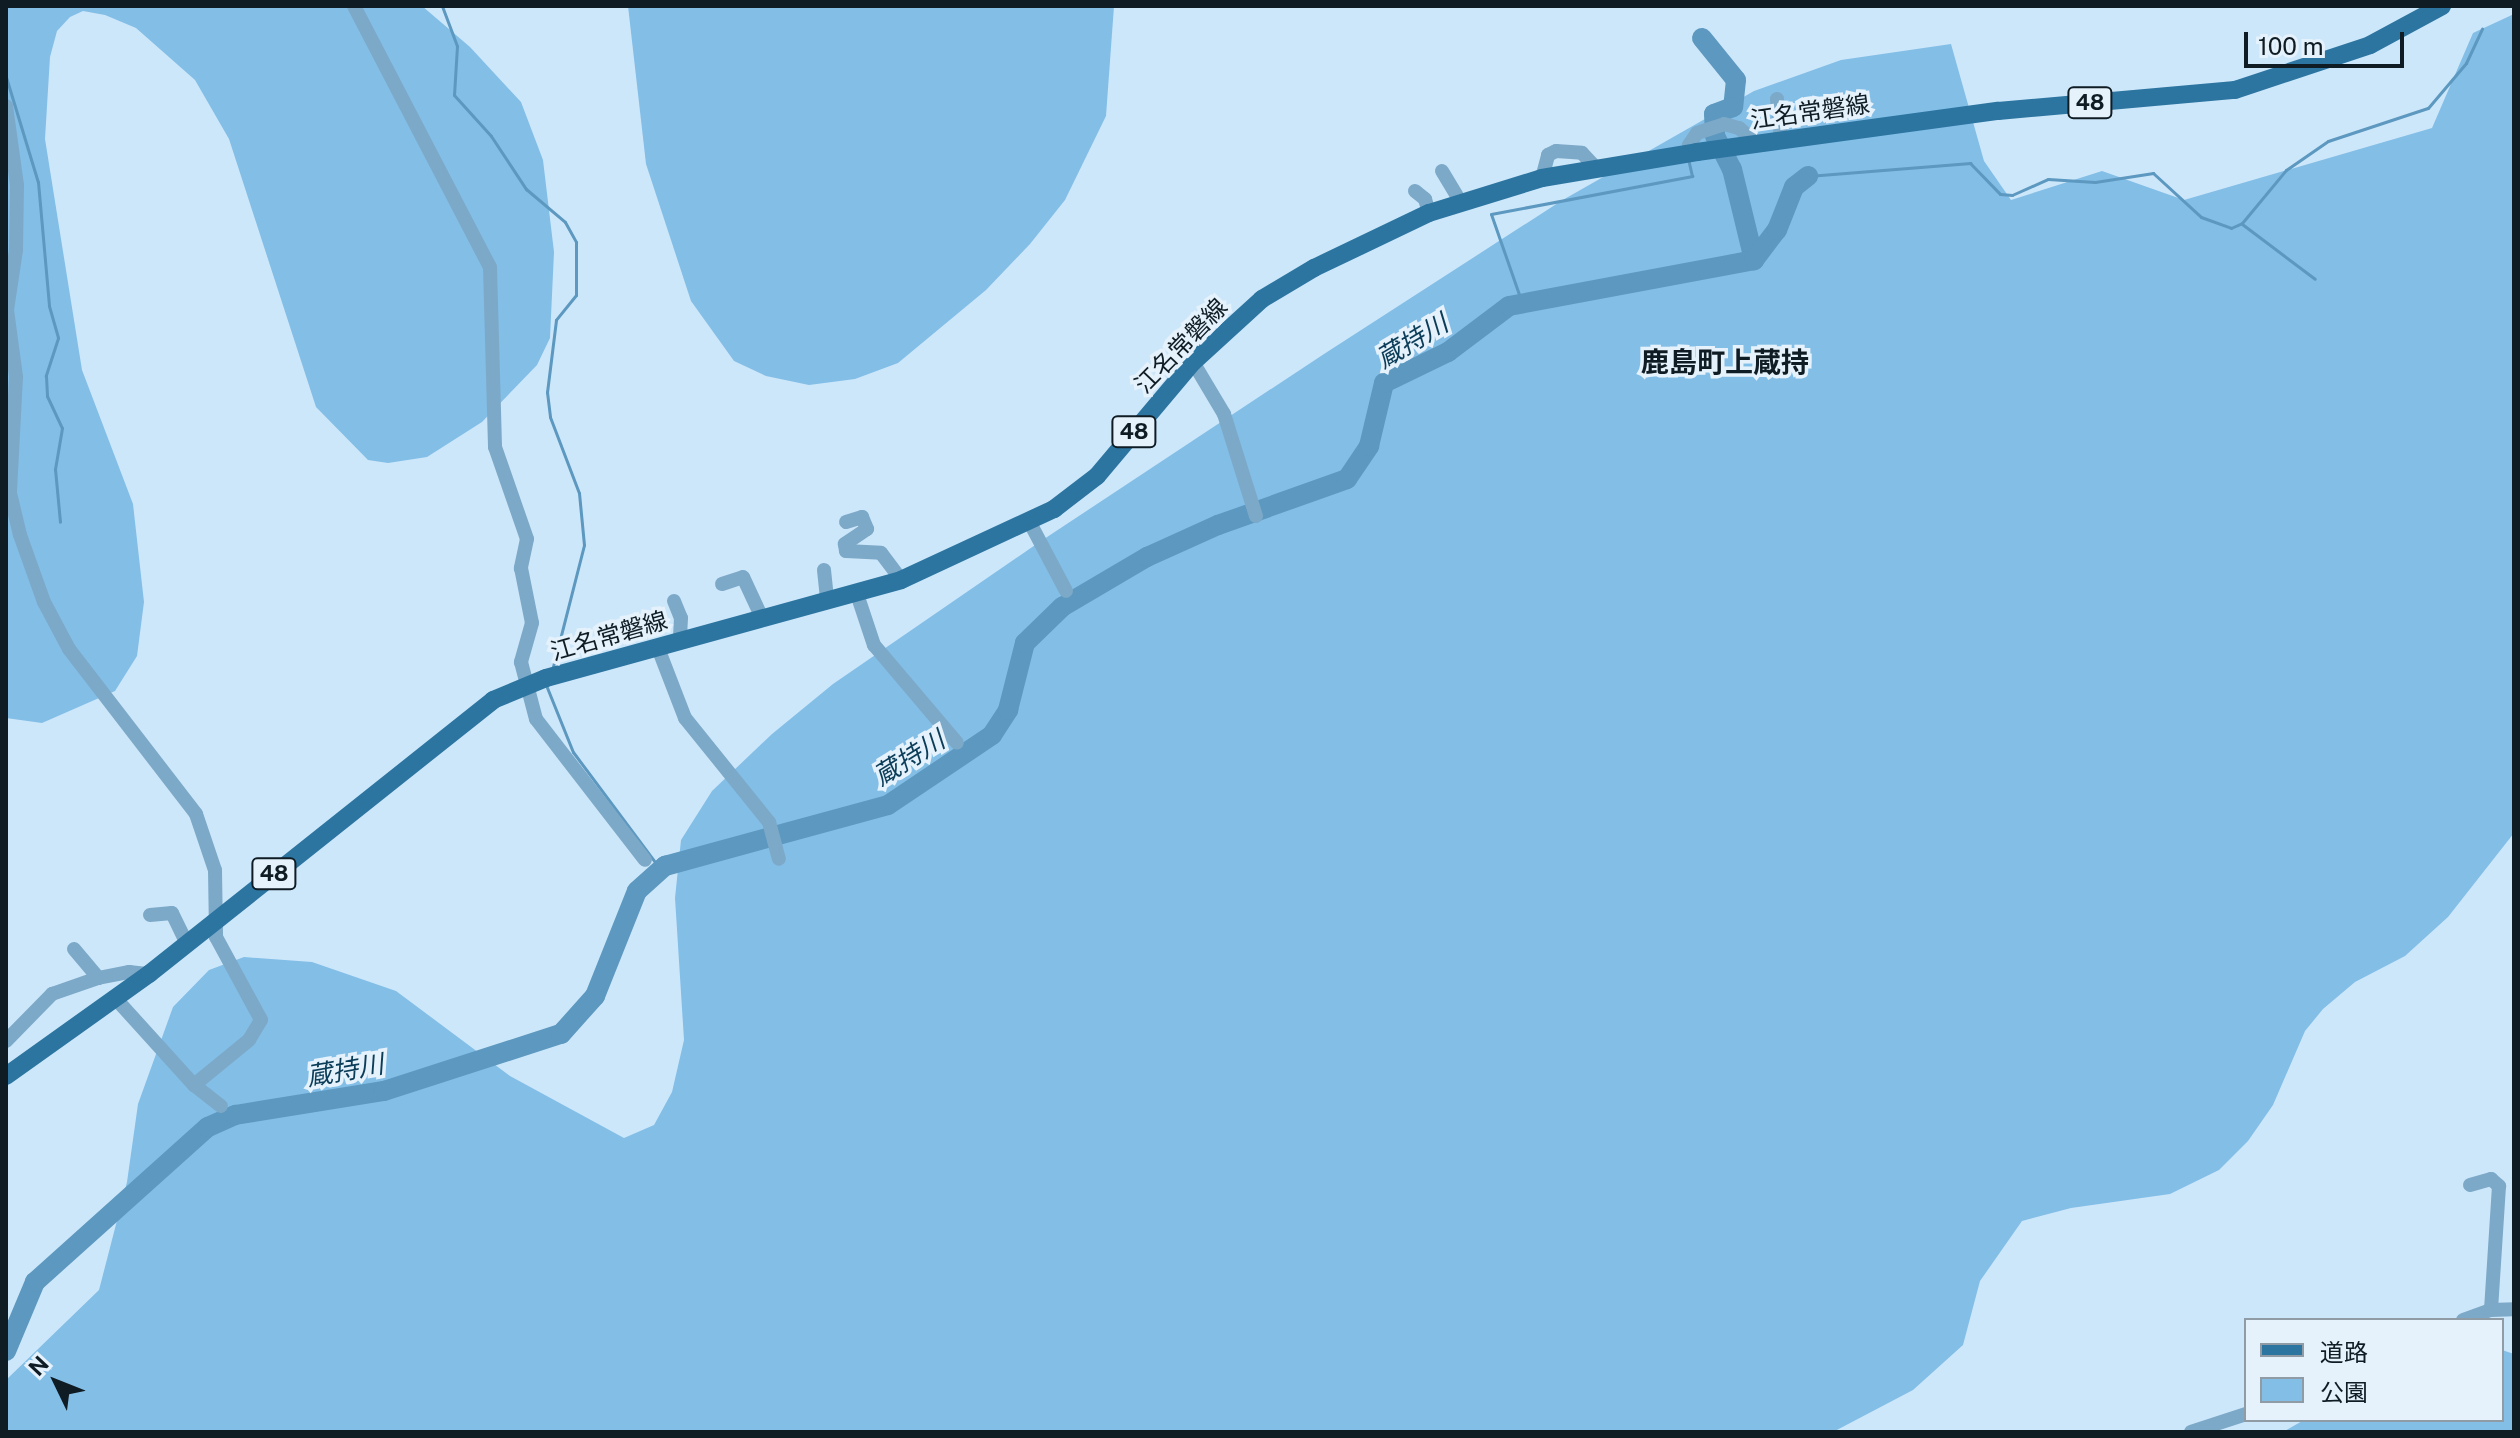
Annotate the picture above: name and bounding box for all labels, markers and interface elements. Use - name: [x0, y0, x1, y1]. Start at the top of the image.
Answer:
- scale bar: [2248, 16, 2408, 66]
- text: 100 m: [2258, 32, 2324, 60]
- road number: 48: [2066, 85, 2114, 121]
- street label: 江名常磐線: [1749, 89, 1871, 135]
- street label: 江名常磐線: [1129, 293, 1233, 399]
- water label: 蔵持川: [1371, 308, 1453, 374]
- district label: 鹿島町上蔵持: [1641, 345, 1809, 379]
- road number: 48: [1110, 414, 1158, 450]
- street label: 江名常磐線: [547, 606, 671, 666]
- water label: 蔵持川: [868, 724, 950, 792]
- road number: 48: [250, 856, 298, 892]
- water label: 蔵持川: [304, 1048, 386, 1092]
- legend: [2244, 1318, 2504, 1422]
- text: 道路: [2320, 1338, 2368, 1366]
- north arrow: [16, 1342, 96, 1422]
- text: N: [23, 1350, 54, 1381]
- text: 公園: [2320, 1378, 2368, 1406]

